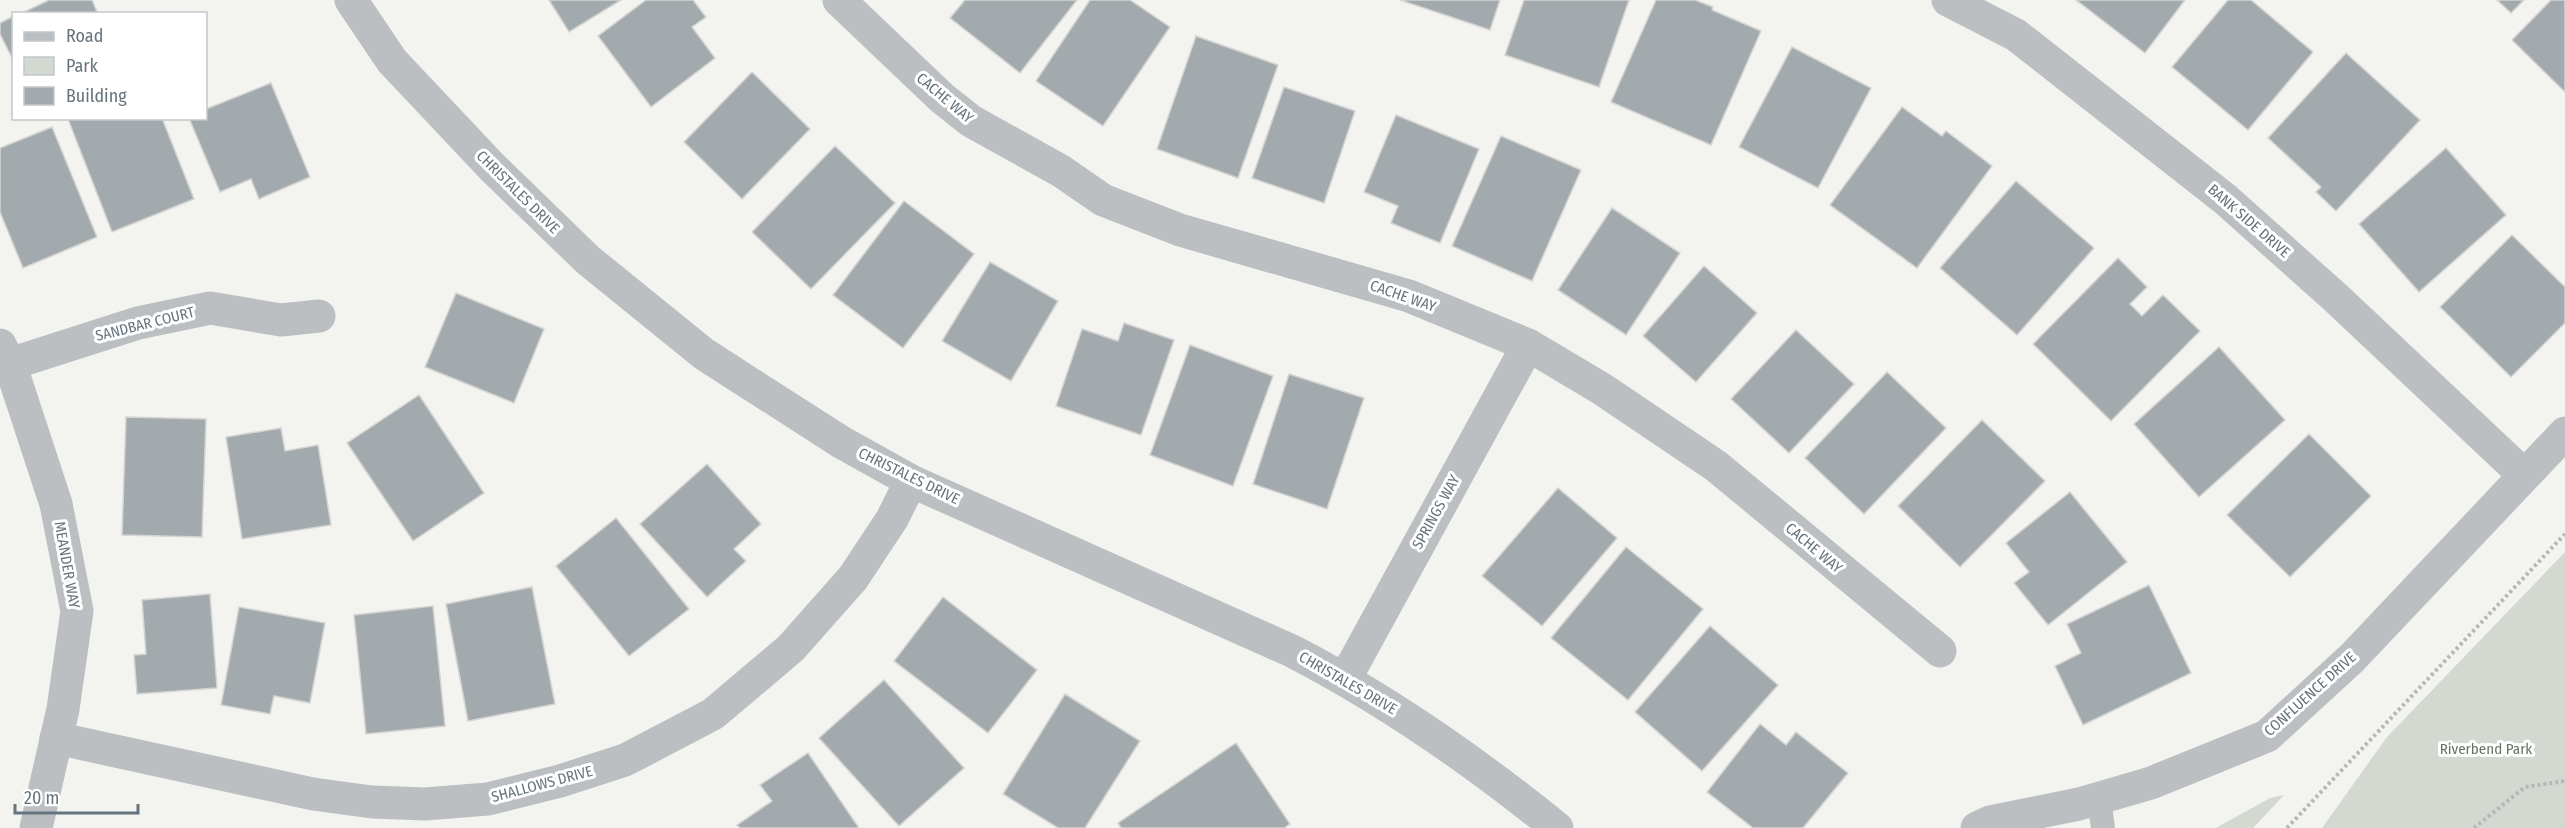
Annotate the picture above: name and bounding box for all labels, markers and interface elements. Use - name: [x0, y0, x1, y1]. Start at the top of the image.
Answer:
- legend: [12, 12, 207, 120]
- text: Road: [66, 25, 103, 47]
- text: Park: [66, 55, 99, 77]
- street label: CACHE WAY: [913, 69, 977, 127]
- text: Building: [66, 85, 127, 107]
- street label: CHRISTALES DRIVE: [473, 147, 563, 237]
- street label: BANK SIDE DRIVE: [2204, 181, 2294, 261]
- street label: CACHE WAY: [1368, 276, 1439, 316]
- street label: SANDBAR COURT: [94, 303, 196, 345]
- street label: CHRISTALES DRIVE: [856, 444, 962, 508]
- street label: SPRINGS WAY: [1408, 471, 1464, 552]
- street label: CACHE WAY: [1782, 519, 1846, 577]
- street label: MEANDER WAY: [50, 520, 84, 610]
- street label: CHRISTALES DRIVE: [1296, 648, 1400, 718]
- street label: CONFLUENCE DRIVE: [2260, 648, 2360, 740]
- park label: Riverbend Park: [2440, 740, 2532, 758]
- street label: SHALLOWS DRIVE: [489, 762, 595, 806]
- scale bar: [15, 777, 138, 815]
- text: 20 m: [24, 787, 59, 809]

